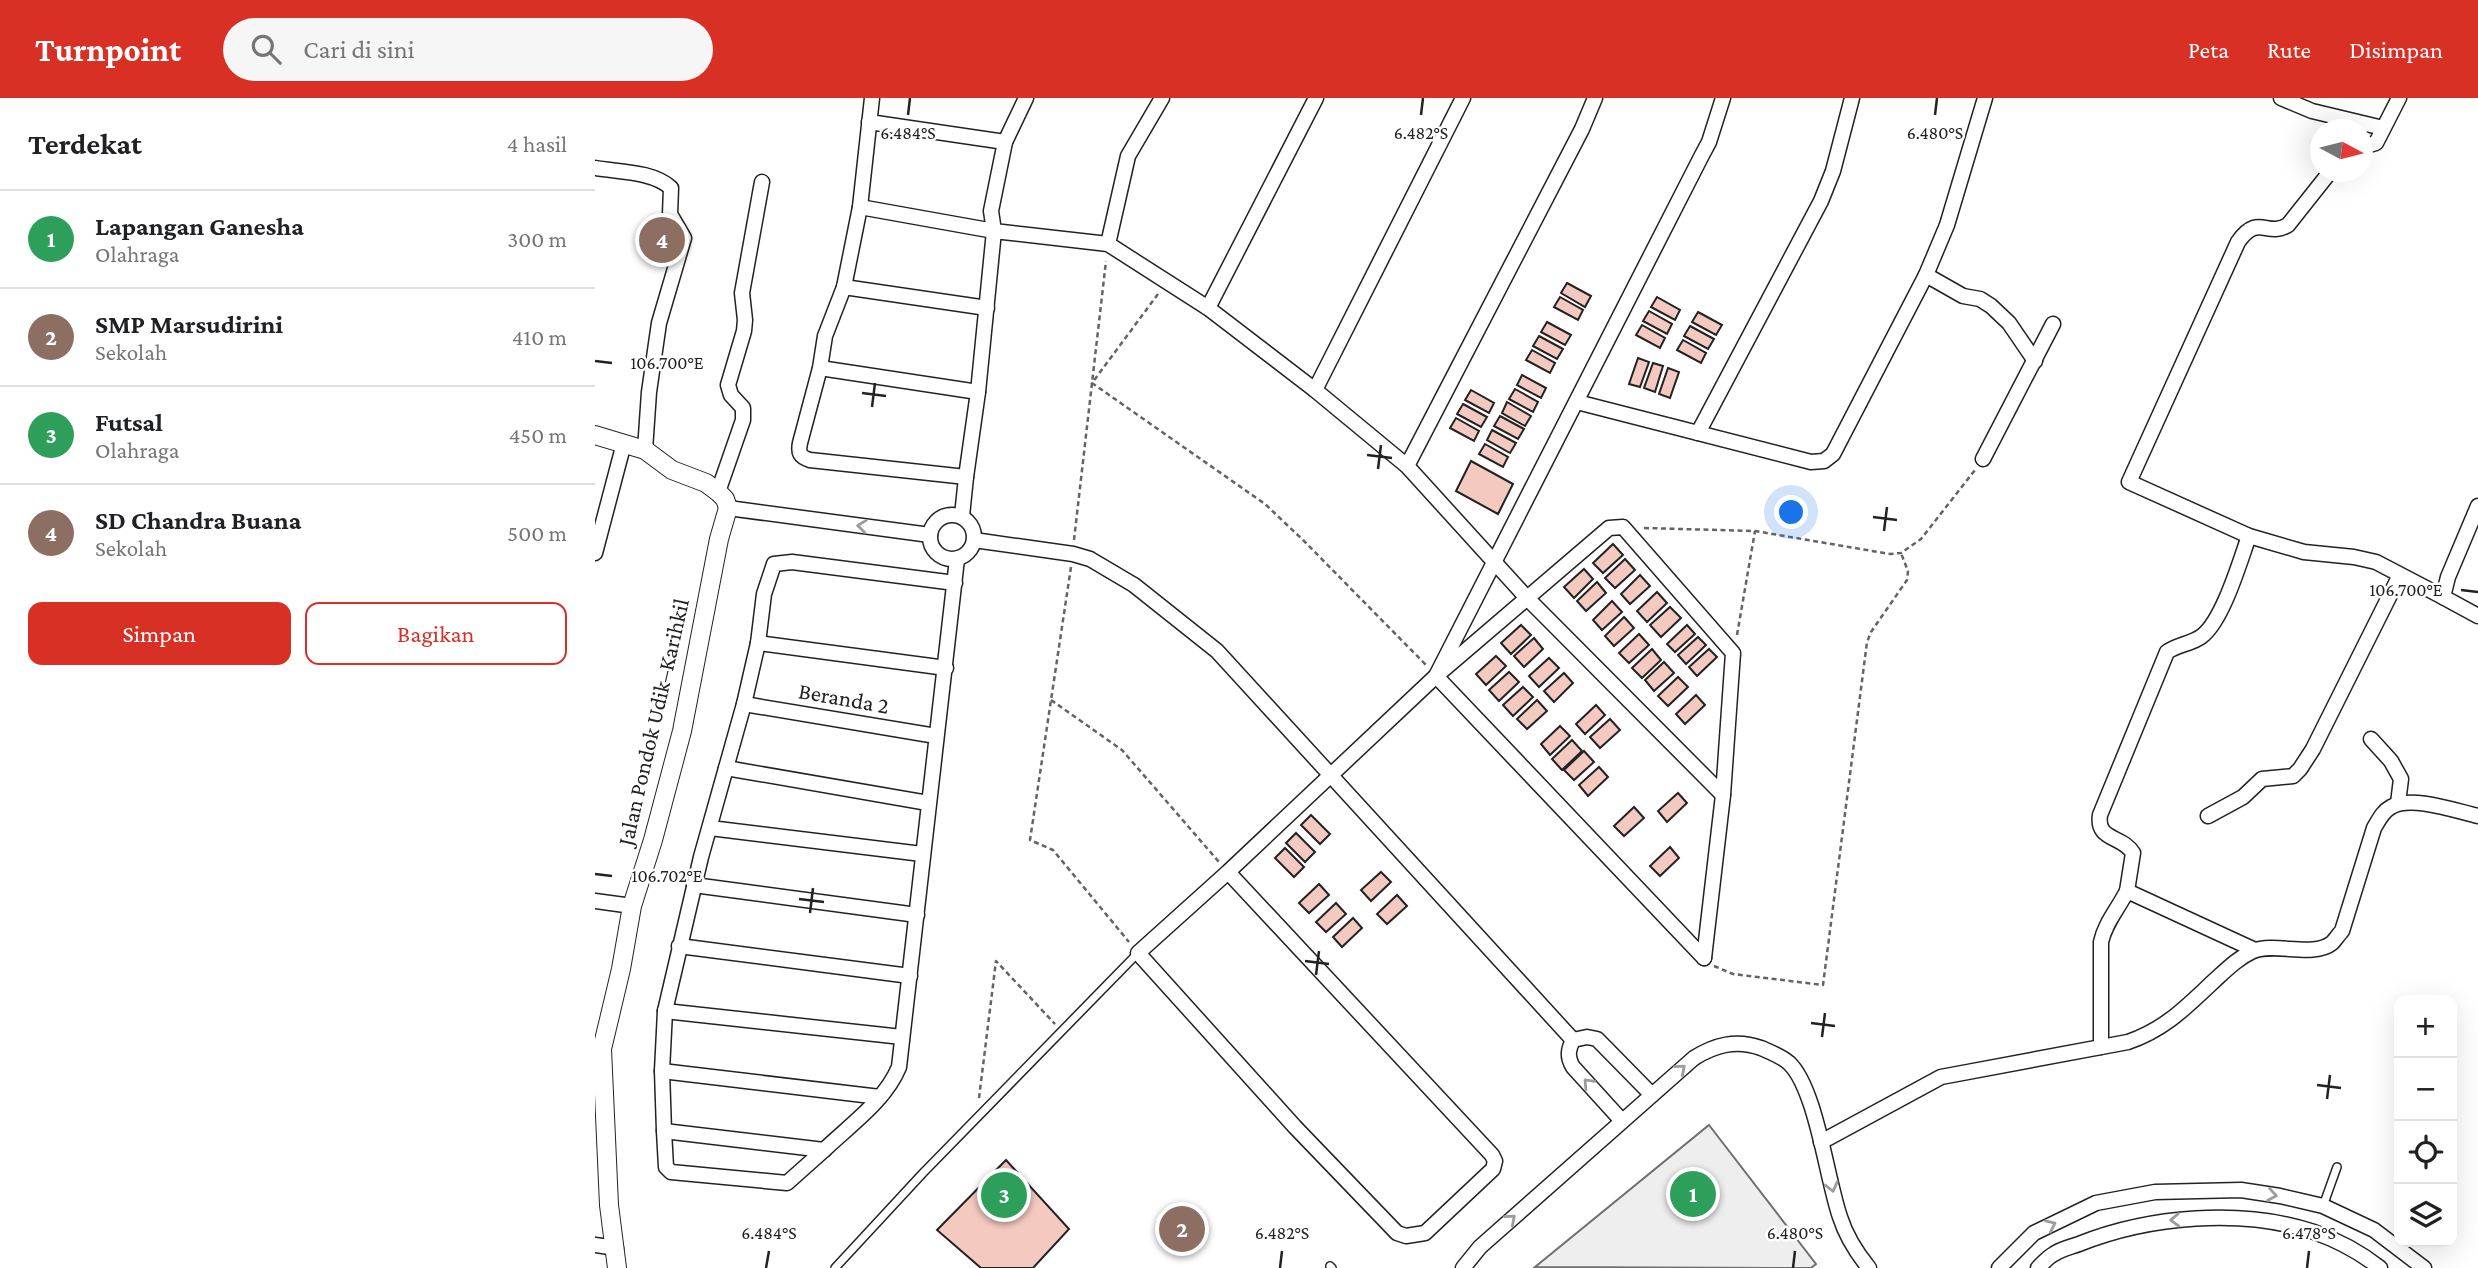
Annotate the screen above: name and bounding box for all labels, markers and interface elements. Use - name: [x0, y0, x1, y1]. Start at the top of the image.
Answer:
- search box: [223, 18, 713, 81]
- icon: search: [247, 30, 285, 68]
- text: Turnpoint: [35, 31, 181, 68]
- text: Cari di sini: [303, 35, 415, 64]
- text: Peta: [2188, 36, 2229, 63]
- text: Rute: [2267, 36, 2311, 63]
- text: Disimpan: [2349, 36, 2443, 63]
- north arrow: [2310, 119, 2373, 182]
- text: 6.484°S: [880, 123, 936, 143]
- text: 6.482°S: [1394, 123, 1448, 143]
- text: 6.480°S: [1907, 123, 1963, 143]
- text: Terdekat: [28, 127, 142, 160]
- text: 4 hasil: [507, 131, 567, 157]
- text: Lapangan Ganesha: [95, 212, 304, 241]
- pin: 4: [639, 214, 685, 266]
- text: 1: [47, 226, 55, 252]
- text: 300 m: [507, 226, 567, 252]
- text: Olahraga: [95, 241, 179, 267]
- text: SMP Marsudirini: [95, 310, 283, 339]
- text: 2: [45, 324, 57, 350]
- text: 410 m: [512, 324, 567, 350]
- text: Sekolah: [95, 339, 167, 365]
- text: 106.700°E: [630, 353, 704, 373]
- text: Futsal: [95, 408, 163, 437]
- text: 3: [45, 422, 57, 448]
- text: 450 m: [509, 422, 567, 448]
- text: Olahraga: [95, 437, 179, 463]
- your location: [1774, 495, 1808, 529]
- text: SD Chandra Buana: [95, 506, 301, 535]
- one-way arrow: [856, 518, 868, 533]
- text: 4: [45, 520, 57, 546]
- text: 500 m: [507, 520, 567, 546]
- text: Sekolah: [95, 535, 167, 561]
- text: 106.700°E: [2369, 580, 2443, 600]
- street label: Jalan Pondok Udik–Karihkil: [611, 596, 694, 850]
- button: Simpan: [28, 602, 291, 665]
- button: Bagikan: [305, 602, 567, 665]
- street label: Beranda 2: [797, 677, 891, 719]
- text: 106.702°E: [631, 866, 703, 886]
- map controls: [2394, 995, 2457, 1247]
- button: +: [2394, 995, 2457, 1058]
- button: −: [2394, 1058, 2457, 1121]
- one-way arrow: [1673, 1065, 1686, 1077]
- one-way arrow: [1583, 1078, 1596, 1091]
- button: locate: [2394, 1121, 2457, 1184]
- pin: 1: [1670, 1168, 1716, 1220]
- pin: 3: [981, 1169, 1027, 1221]
- one-way arrow: [1824, 1181, 1838, 1193]
- button: layers: [2394, 1184, 2457, 1247]
- one-way arrow: [2266, 1187, 2278, 1202]
- pin: 2: [1159, 1203, 1205, 1255]
- one-way arrow: [2170, 1213, 2181, 1228]
- one-way arrow: [1502, 1215, 1515, 1227]
- one-way arrow: [2044, 1219, 2056, 1233]
- text: 6.484°S: [741, 1223, 797, 1243]
- text: 6.482°S: [1255, 1223, 1309, 1243]
- text: 6.480°S: [1767, 1223, 1823, 1243]
- text: 6.478°S: [2282, 1223, 2336, 1243]

